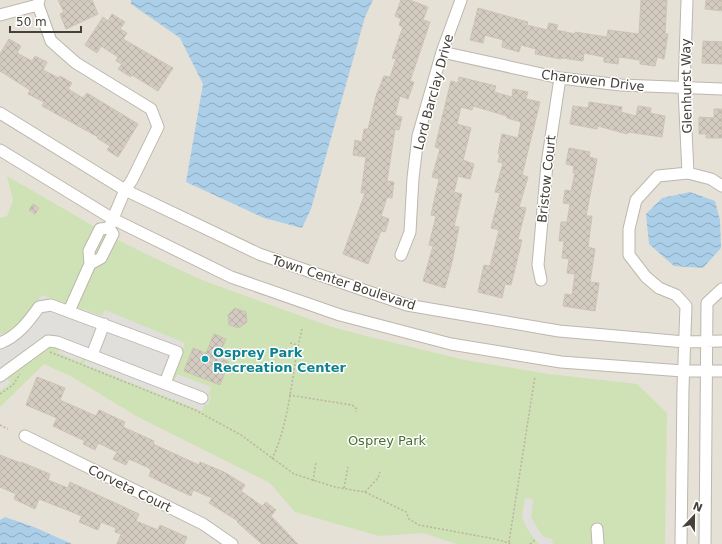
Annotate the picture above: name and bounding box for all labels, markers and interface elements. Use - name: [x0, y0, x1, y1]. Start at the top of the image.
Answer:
- scale bar: [10, 8, 81, 34]
- text: 50 m: [16, 15, 47, 29]
- street label: Lord Barclay Drive: [411, 32, 456, 152]
- street label: Glenhurst Way: [678, 38, 695, 134]
- street label: Charowen Drive: [540, 67, 645, 94]
- street label: Bristow Court: [534, 134, 559, 224]
- street label: Town Center Boulevard: [269, 252, 418, 313]
- place label: Osprey Park Recreation Center: [213, 345, 347, 375]
- marker: Osprey Park Recreation Center: [200, 354, 210, 364]
- park label: Osprey Park: [348, 433, 427, 448]
- street label: Corveta Court: [86, 462, 174, 515]
- north arrow: [674, 496, 714, 536]
- text: N: [691, 499, 704, 515]

